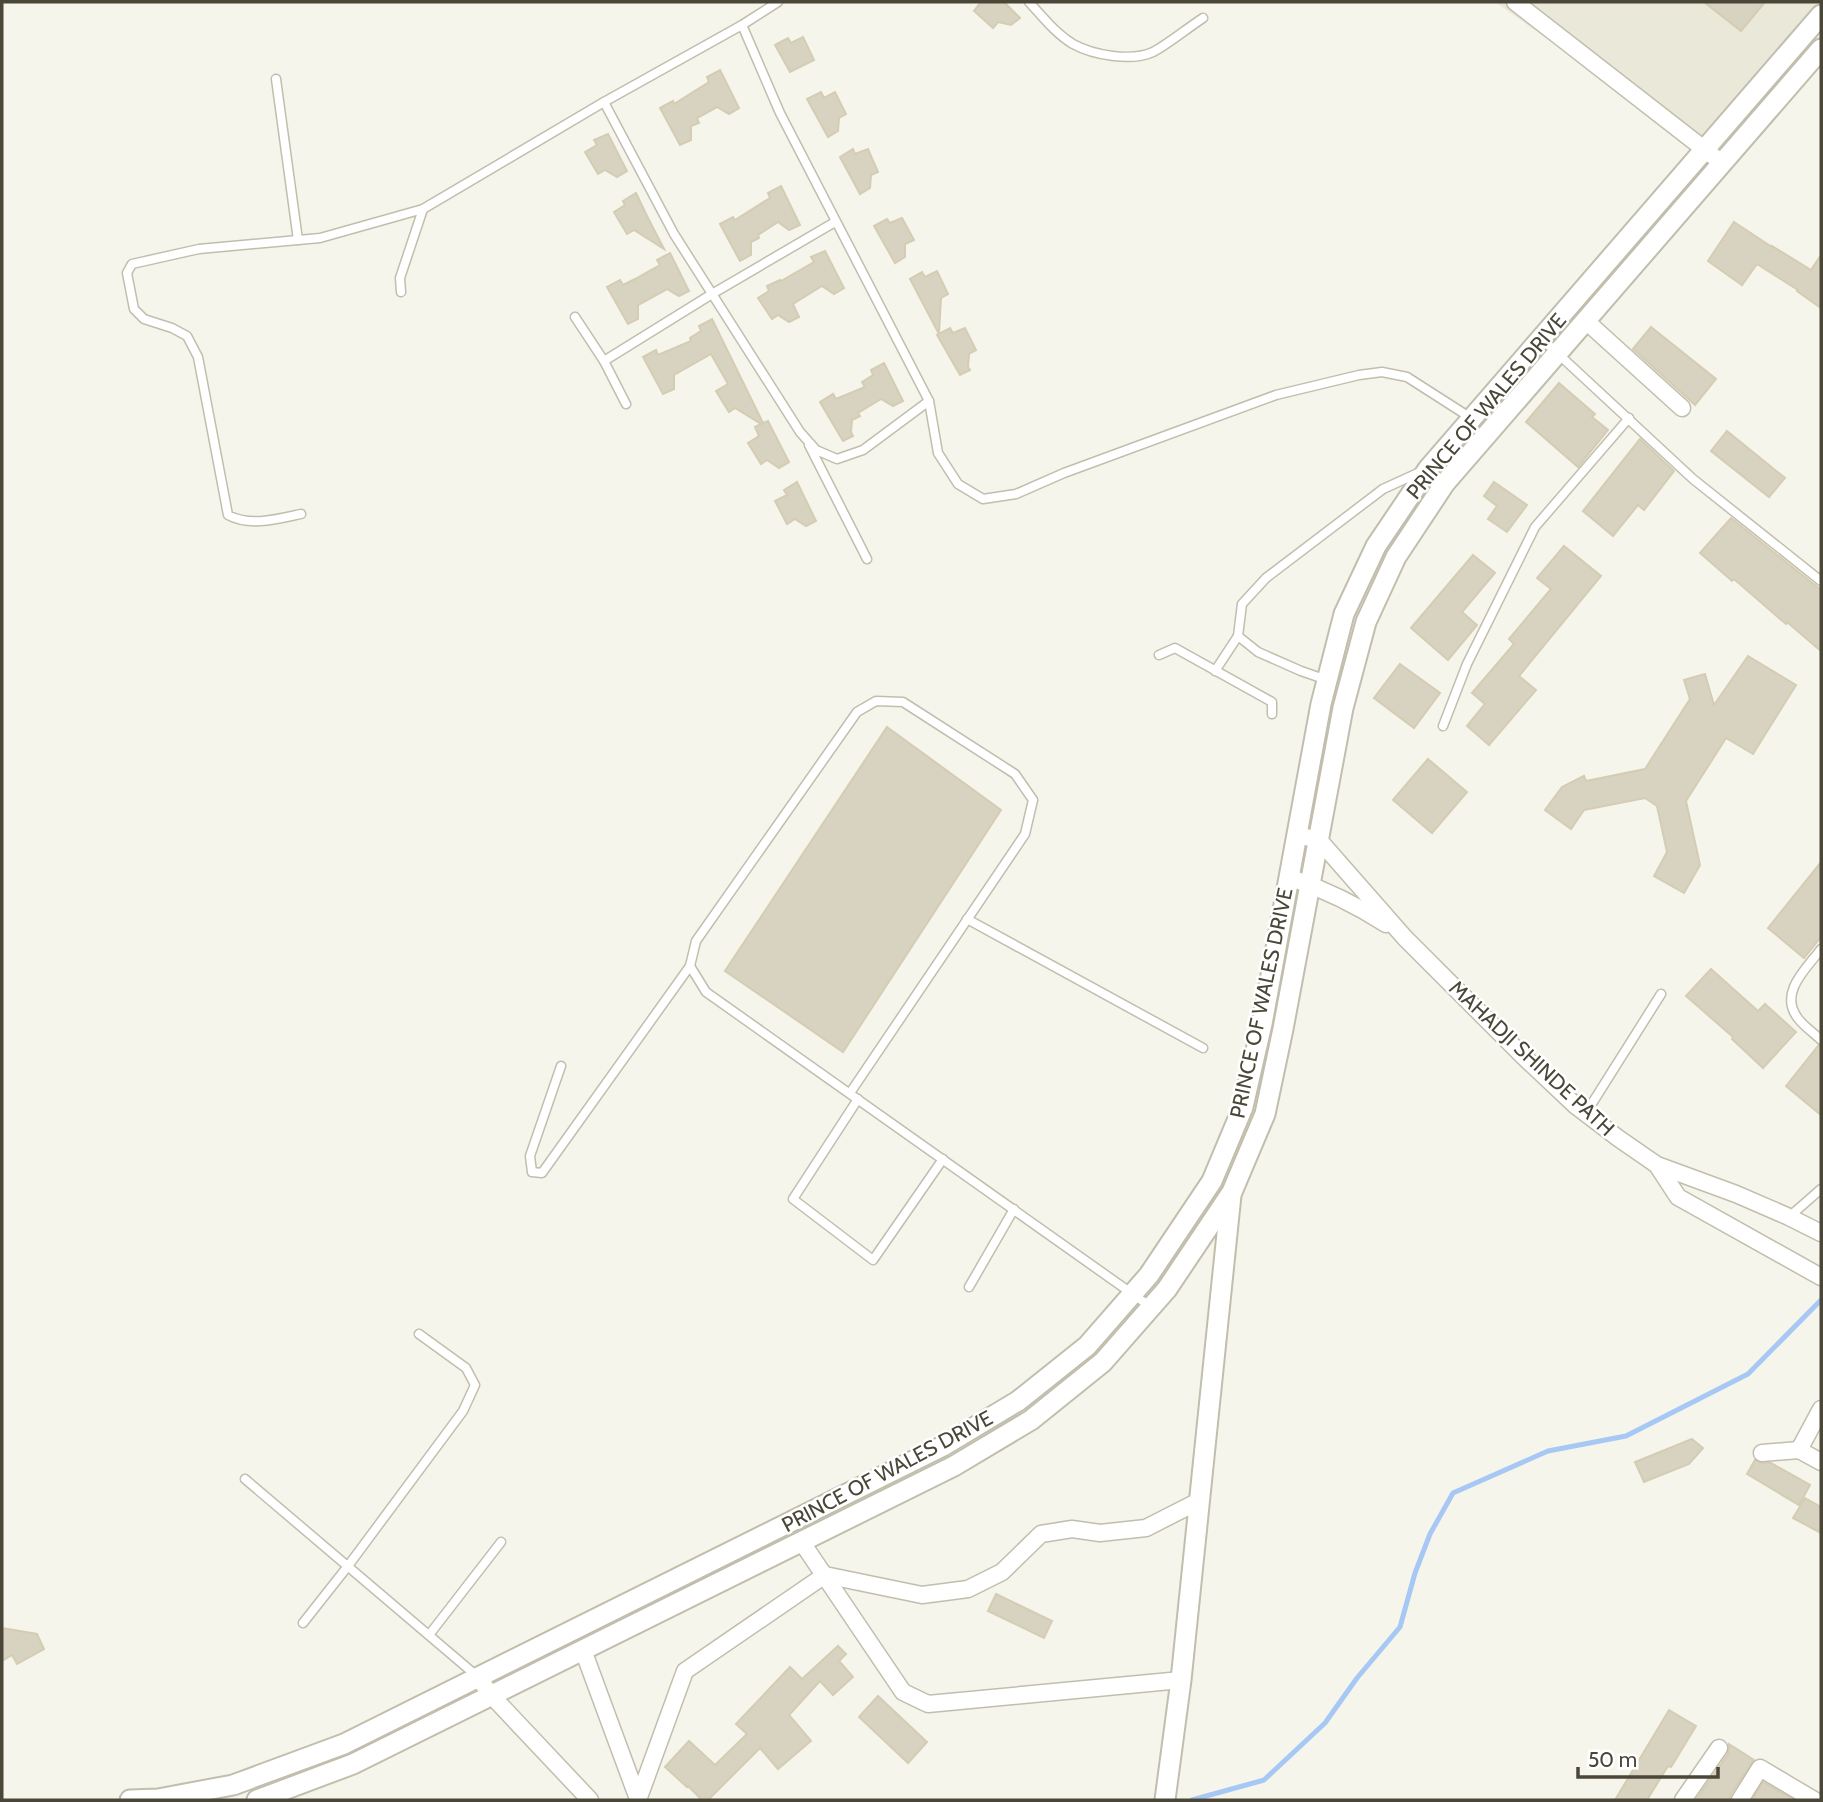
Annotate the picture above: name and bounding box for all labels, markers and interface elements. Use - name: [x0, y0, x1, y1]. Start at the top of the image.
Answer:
- street label: PRINCE OF WALES DRIVE: [1401, 308, 1571, 504]
- street label: PRINCE OF WALES DRIVE: [1224, 886, 1298, 1120]
- street label: MAHADJI SHINDE PATH: [1444, 975, 1620, 1141]
- street label: PRINCE OF WALES DRIVE: [777, 1405, 997, 1537]
- scale bar: [1578, 1736, 1718, 1780]
- text: 50 m: [1588, 1747, 1637, 1772]

